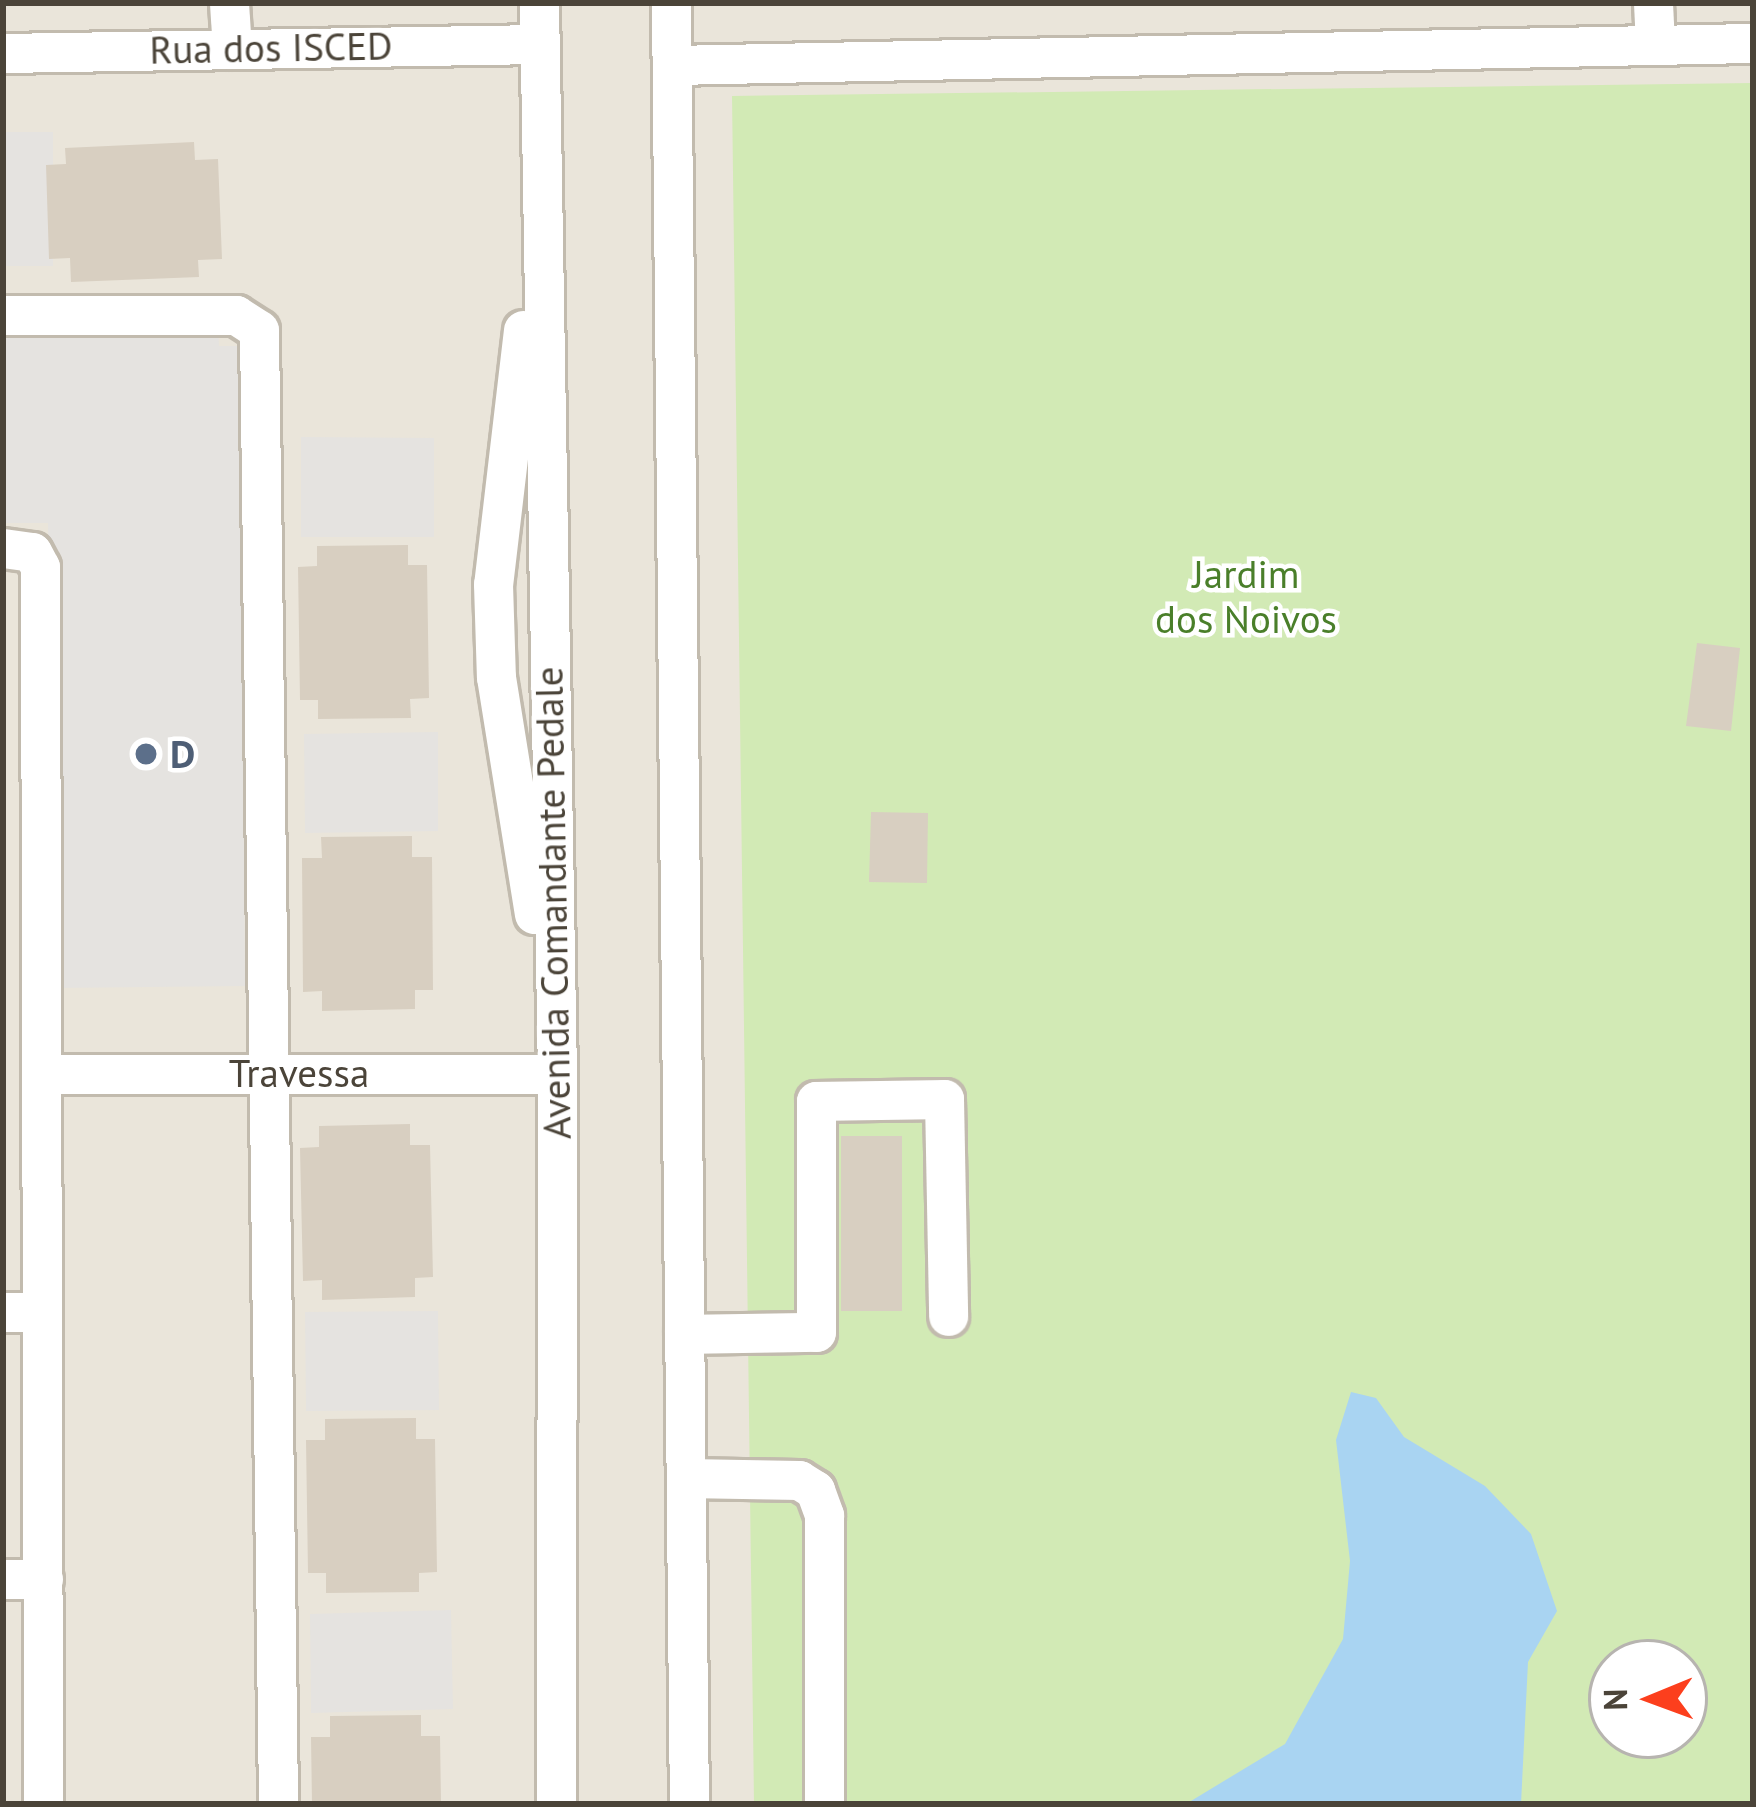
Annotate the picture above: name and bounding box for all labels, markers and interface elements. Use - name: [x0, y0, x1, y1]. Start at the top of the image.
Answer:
- street label: Rua dos ISCED: [149, 22, 393, 74]
- park label: Jardim dos Noivos: [1155, 552, 1337, 643]
- street label: Avenida Comandante Pedale: [525, 666, 581, 1140]
- place label: D: [170, 731, 195, 777]
- marker: D: [133, 741, 159, 767]
- street label: Travessa: [229, 1050, 369, 1096]
- north arrow: [1588, 1639, 1708, 1759]
- text: N: [1593, 1688, 1636, 1711]

